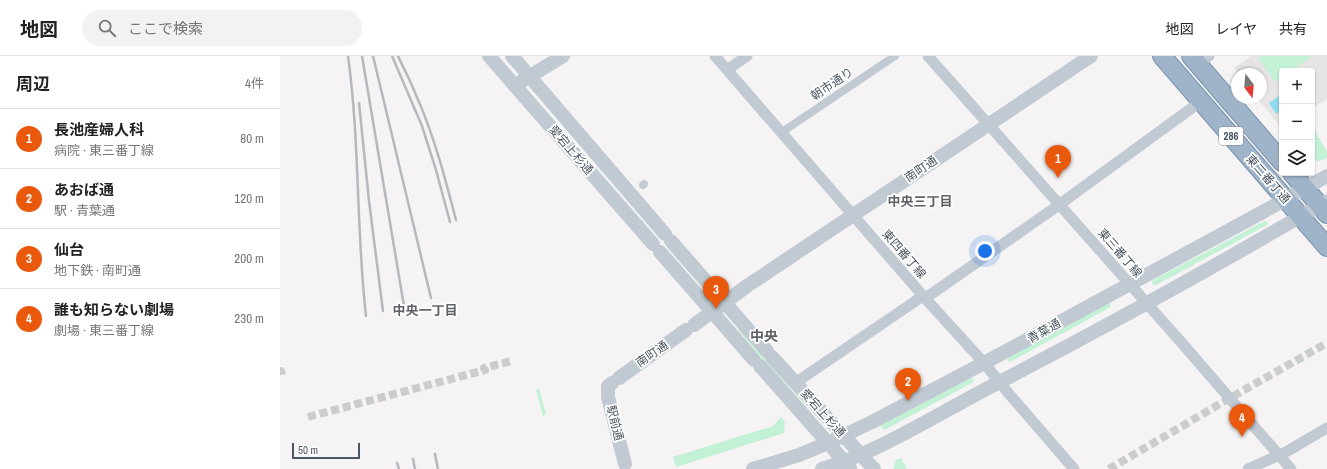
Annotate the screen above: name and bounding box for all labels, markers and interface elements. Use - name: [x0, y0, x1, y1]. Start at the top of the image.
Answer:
- search box: [82, 10, 362, 46]
- text: 地図: [20, 16, 58, 42]
- icon: search: [96, 17, 118, 39]
- text: ここで検索: [128, 18, 203, 39]
- text: 地図: [1165, 20, 1193, 38]
- text: レイヤ: [1215, 20, 1257, 38]
- text: 共有: [1279, 20, 1307, 38]
- street label: 朝市通り: [808, 64, 856, 104]
- north arrow: [1231, 68, 1267, 104]
- map controls: [1279, 68, 1315, 176]
- button: +: [1279, 68, 1315, 104]
- text: 周辺: [16, 72, 50, 95]
- text: 4件: [245, 75, 264, 92]
- button: −: [1279, 104, 1315, 140]
- text: 長池産婦人科: [54, 119, 144, 140]
- street label: 愛宕上杉通: [545, 122, 597, 178]
- road number: 286: [1219, 127, 1243, 145]
- text: 1: [26, 130, 32, 147]
- text: 80 m: [240, 130, 264, 147]
- button: layers: [1279, 140, 1315, 176]
- text: 病院 · 東三番丁線: [54, 142, 154, 159]
- pin: 1: [1045, 145, 1071, 178]
- street label: 東二番丁通: [1242, 151, 1294, 207]
- street label: 南町通: [902, 152, 940, 186]
- text: あおば通: [54, 179, 114, 200]
- text: 2: [26, 190, 32, 207]
- text: 120 m: [234, 190, 264, 207]
- district label: 中央三丁目: [887, 193, 953, 210]
- text: 駅 · 青葉通: [54, 202, 115, 219]
- street label: 東三番丁線: [1094, 225, 1146, 281]
- street label: 東四番丁線: [878, 226, 930, 282]
- text: 仙台: [54, 239, 84, 260]
- your location: [975, 241, 995, 261]
- text: 3: [26, 250, 32, 267]
- text: 200 m: [234, 250, 264, 267]
- text: 地下鉄 · 南町通: [54, 262, 141, 279]
- pin: 3: [703, 276, 729, 309]
- text: 誰も知らない劇場: [54, 299, 174, 320]
- district label: 中央一丁目: [392, 302, 458, 319]
- text: 4: [26, 310, 32, 327]
- text: 230 m: [234, 310, 264, 327]
- street label: 青葉通: [1024, 315, 1064, 347]
- text: 劇場 · 東三番丁線: [54, 322, 154, 339]
- district label: 中央: [750, 327, 778, 345]
- street label: 南町通: [633, 337, 671, 371]
- pin: 2: [895, 368, 921, 401]
- street label: 愛宕上杉通: [797, 385, 849, 441]
- street label: 駅前通: [603, 404, 627, 442]
- pin: 4: [1229, 404, 1255, 437]
- scale bar: [292, 441, 360, 460]
- text: 50 m: [298, 443, 318, 457]

